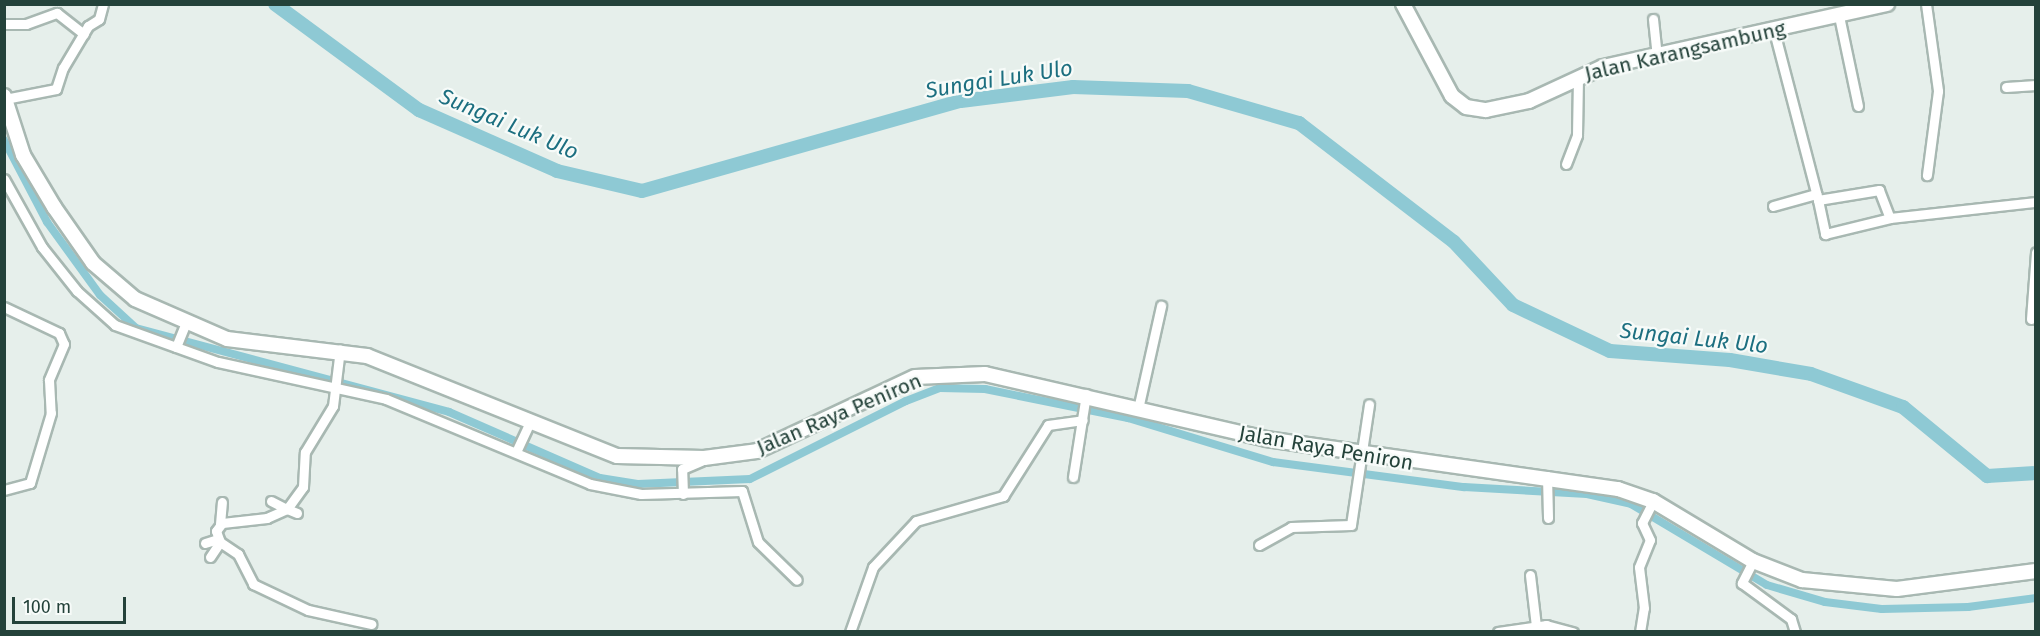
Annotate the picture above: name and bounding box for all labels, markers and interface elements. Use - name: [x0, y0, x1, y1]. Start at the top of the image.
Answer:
- street label: Jalan Karangsambung: [1582, 16, 1788, 86]
- water label: Sungai Luk Ulo: [924, 54, 1074, 104]
- water label: Sungai Luk Ulo: [435, 83, 583, 165]
- water label: Sungai Luk Ulo: [1619, 317, 1769, 359]
- street label: Jalan Raya Peniron: [753, 368, 925, 460]
- street label: Jalan Raya Peniron: [1237, 420, 1415, 476]
- scale bar: [15, 585, 129, 623]
- text: 100 m: [23, 596, 71, 618]

